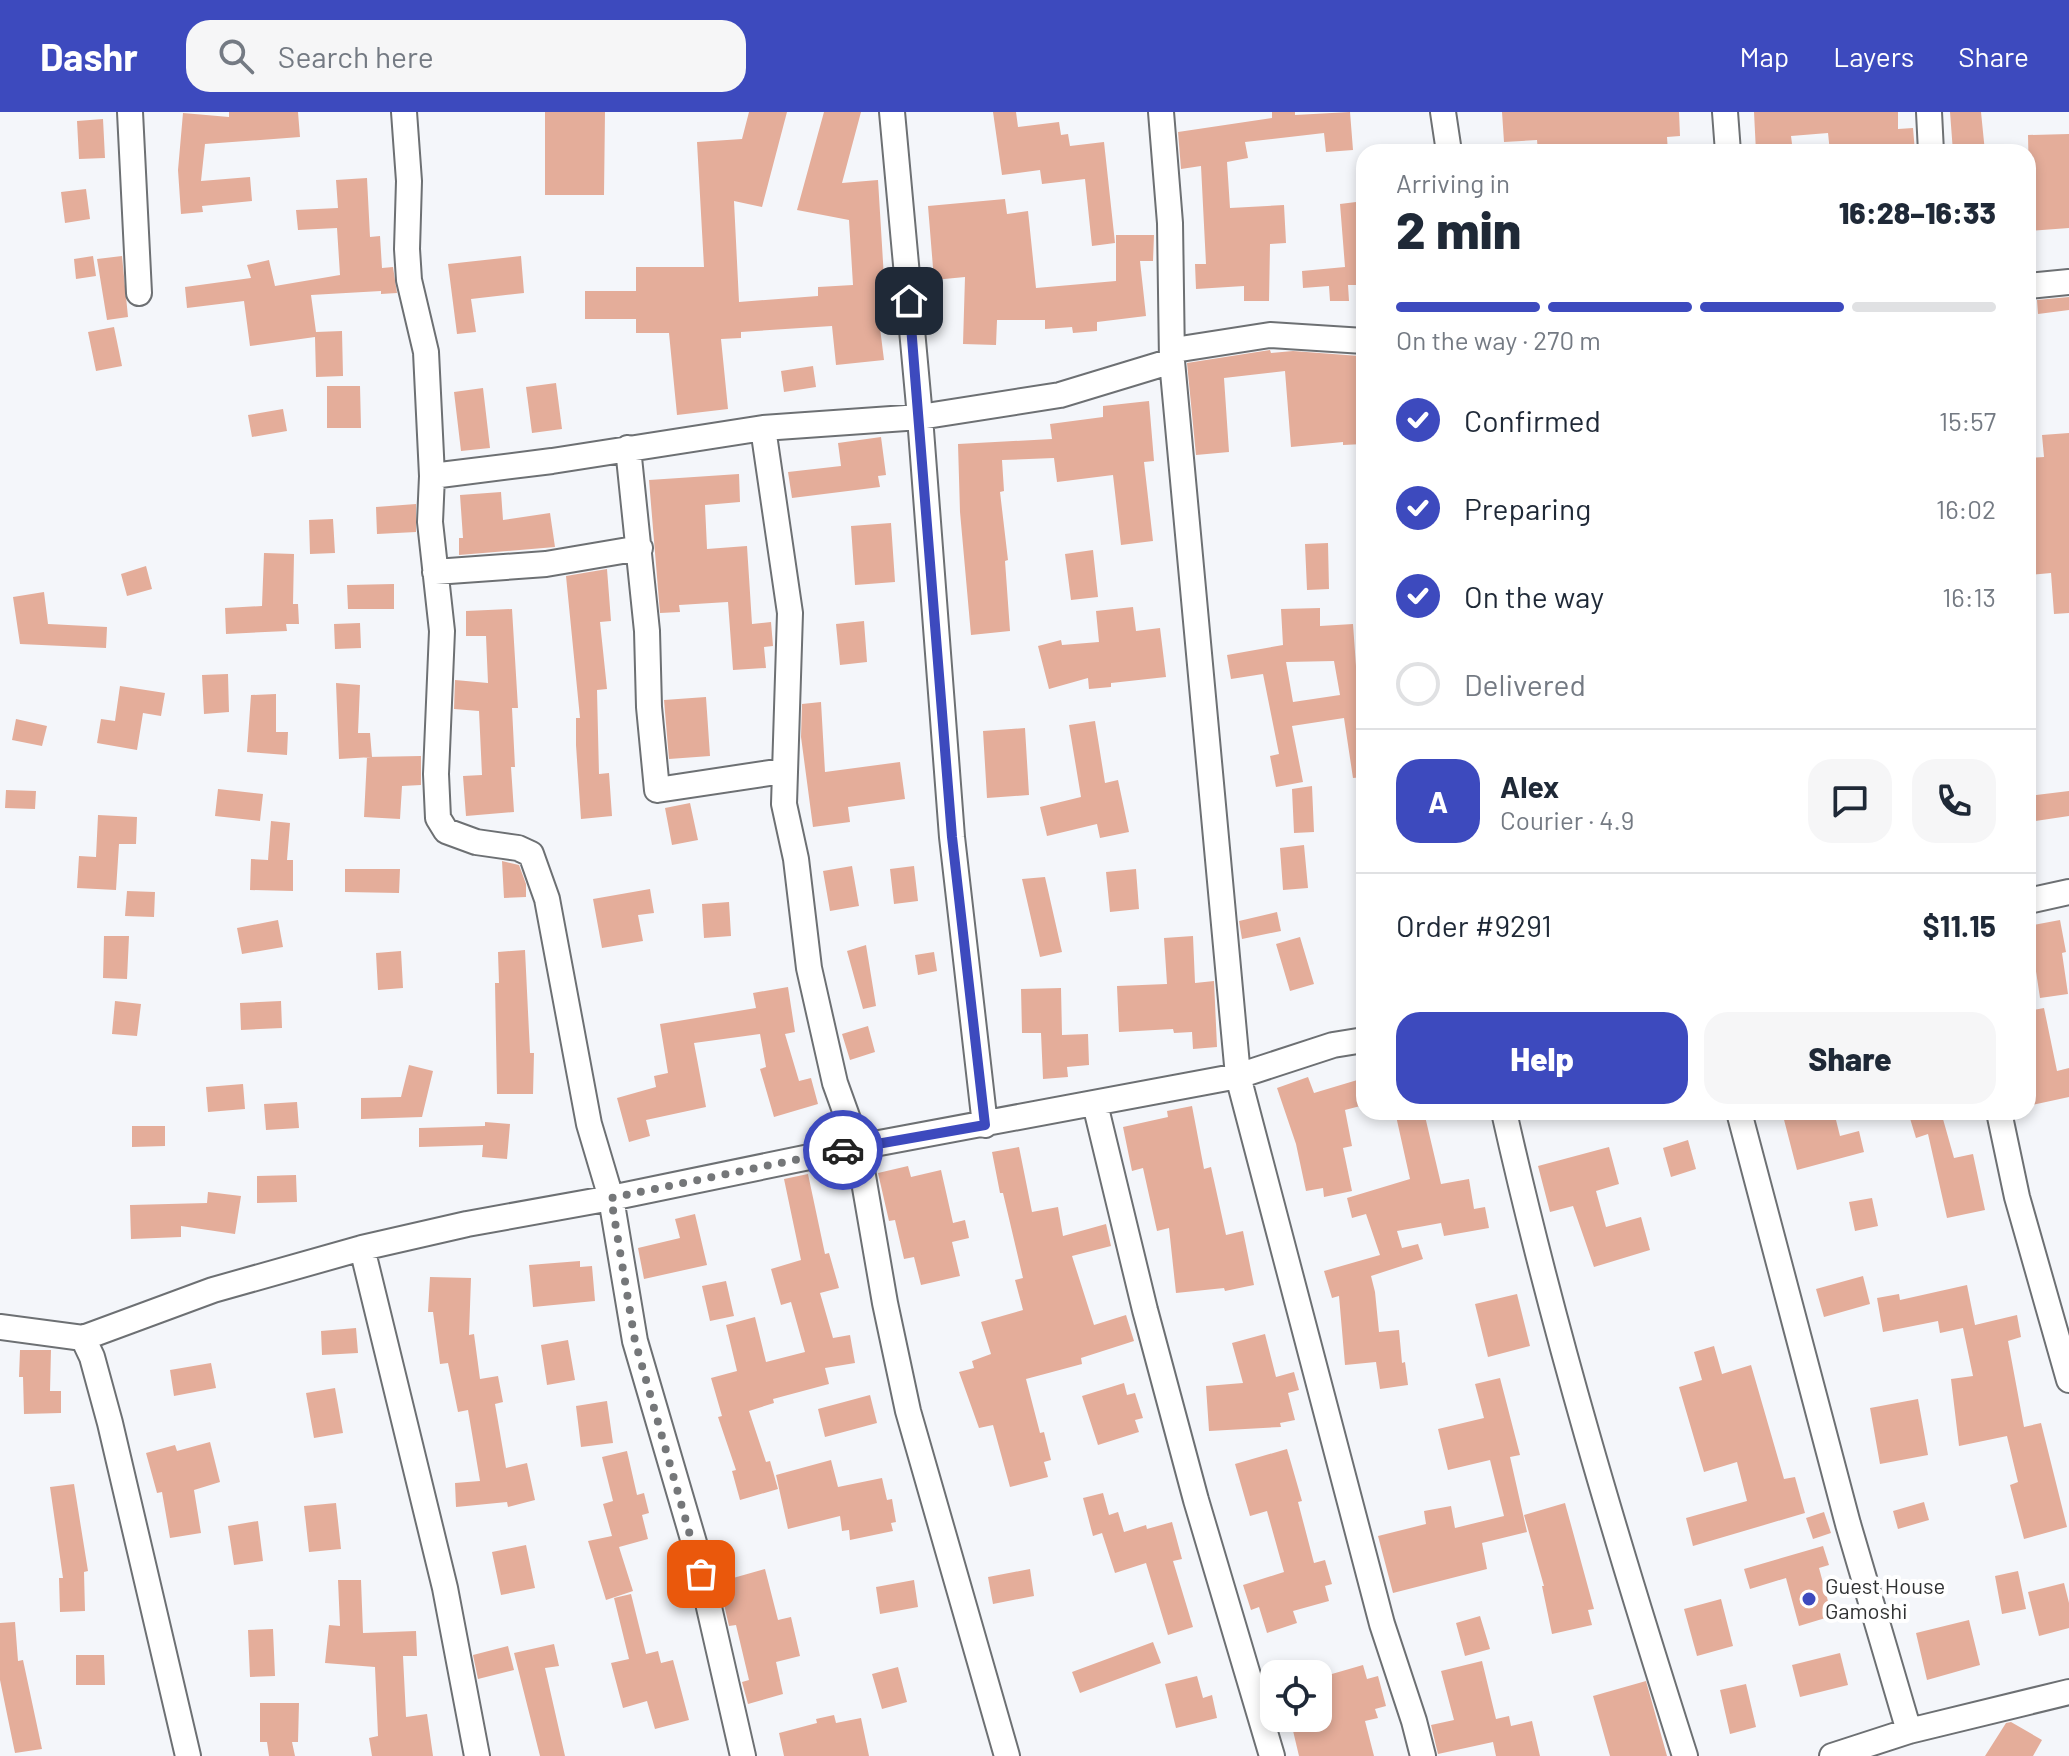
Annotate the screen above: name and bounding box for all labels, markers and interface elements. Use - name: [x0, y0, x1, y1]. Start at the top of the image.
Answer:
- search box: [186, 20, 746, 92]
- text: Dashr: [40, 33, 138, 79]
- icon: search: [214, 34, 258, 78]
- text: Search here: [278, 38, 434, 74]
- text: Map: [1739, 39, 1789, 73]
- text: Layers: [1833, 39, 1914, 73]
- text: Share: [1958, 39, 2029, 73]
- text: Arriving in: [1396, 167, 1510, 198]
- text: 16:28–16:33: [1839, 194, 1996, 230]
- text: 2 min: [1396, 197, 1521, 259]
- pin: [875, 267, 943, 335]
- icon: home: [887, 279, 931, 323]
- text: On the way · 270 m: [1396, 324, 1601, 355]
- icon: check: [1396, 398, 1440, 442]
- text: Confirmed: [1464, 402, 1601, 438]
- text: 15:57: [1939, 405, 1996, 436]
- icon: check: [1396, 486, 1440, 530]
- text: Preparing: [1464, 490, 1591, 526]
- text: 16:02: [1936, 493, 1996, 524]
- icon: check: [1396, 574, 1440, 618]
- text: On the way: [1464, 578, 1604, 614]
- text: 16:13: [1942, 581, 1996, 612]
- text: Delivered: [1464, 666, 1586, 702]
- button: chat: [1808, 759, 1892, 843]
- button: phone: [1912, 759, 1996, 843]
- text: Alex: [1500, 768, 1559, 804]
- text: A: [1428, 783, 1448, 819]
- text: Courier · 4.9: [1500, 804, 1634, 835]
- text: Order #9291: [1396, 907, 1552, 943]
- text: $11.15: [1923, 907, 1996, 943]
- button: Help: [1396, 1012, 1688, 1104]
- button: Share: [1704, 1012, 1996, 1104]
- courier: [803, 1110, 883, 1190]
- icon: car: [821, 1128, 865, 1172]
- pin: [667, 1540, 735, 1608]
- icon: bag: [679, 1552, 723, 1596]
- place label: Guest House Gamoshi: [1825, 1572, 1945, 1623]
- marker: Guest House Gamoshi: [1800, 1590, 1818, 1608]
- map controls: [1260, 1660, 1332, 1732]
- button: locate: [1260, 1660, 1332, 1732]

